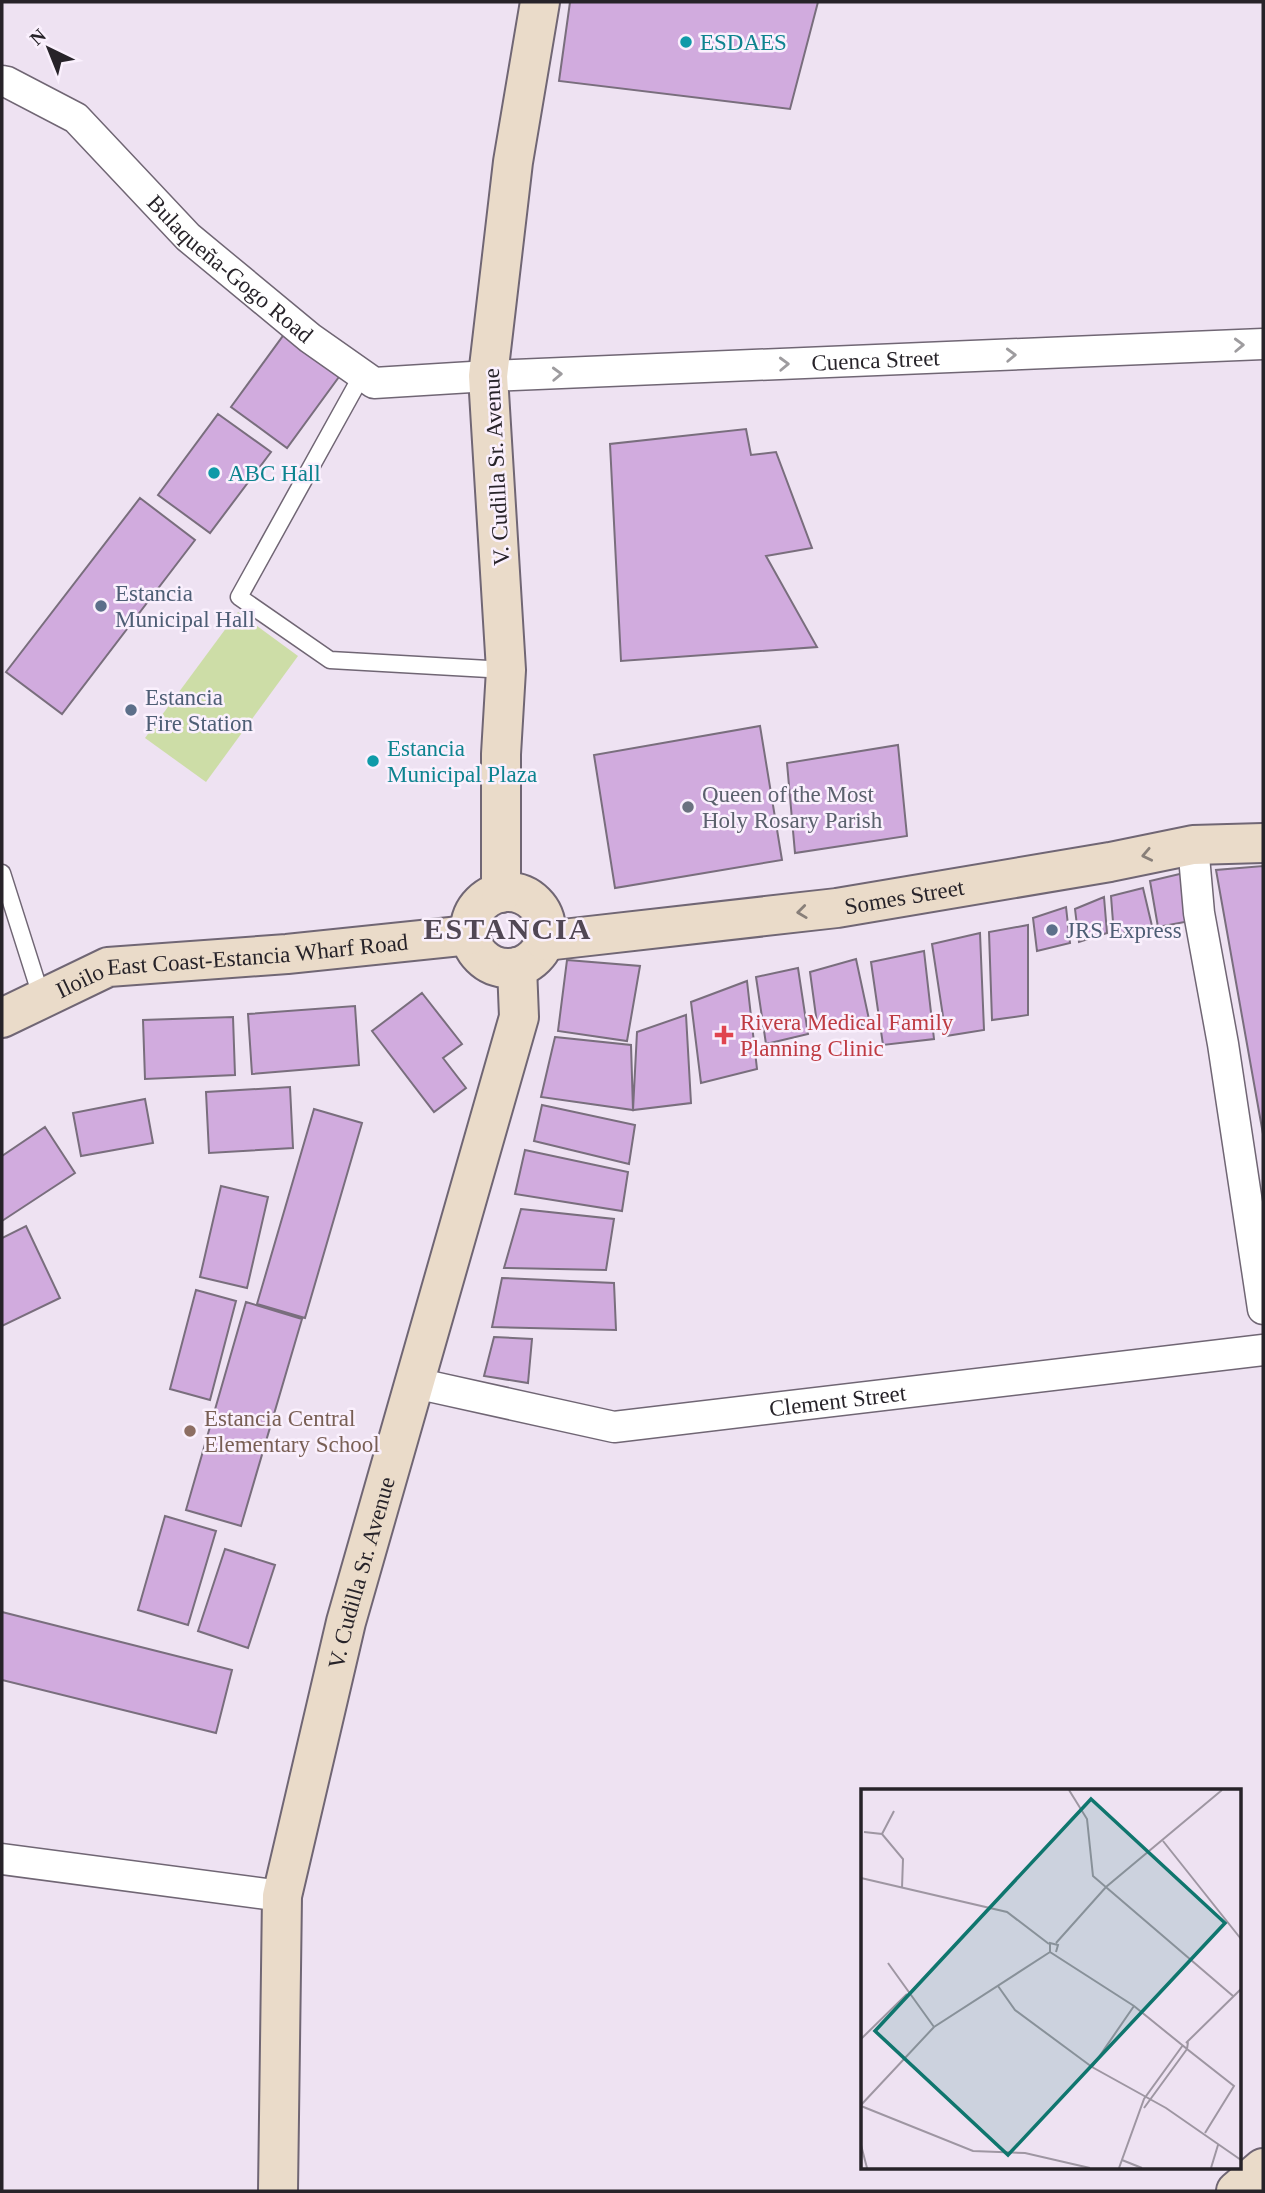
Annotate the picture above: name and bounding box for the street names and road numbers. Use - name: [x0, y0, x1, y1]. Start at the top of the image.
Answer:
- street label: Bulaqueña-Gogo Road: [142, 190, 318, 348]
- street label: Cuenca Street: [811, 345, 941, 376]
- street label: V. Cudilla Sr. Avenue: [479, 368, 514, 566]
- street label: Somes Street: [843, 875, 967, 920]
- street label: Iloilo East Coast-Estancia Wharf Road: [52, 929, 410, 1003]
- street label: Clement Street: [768, 1380, 908, 1421]
- street label: V. Cudilla Sr. Avenue: [324, 1474, 400, 1671]

